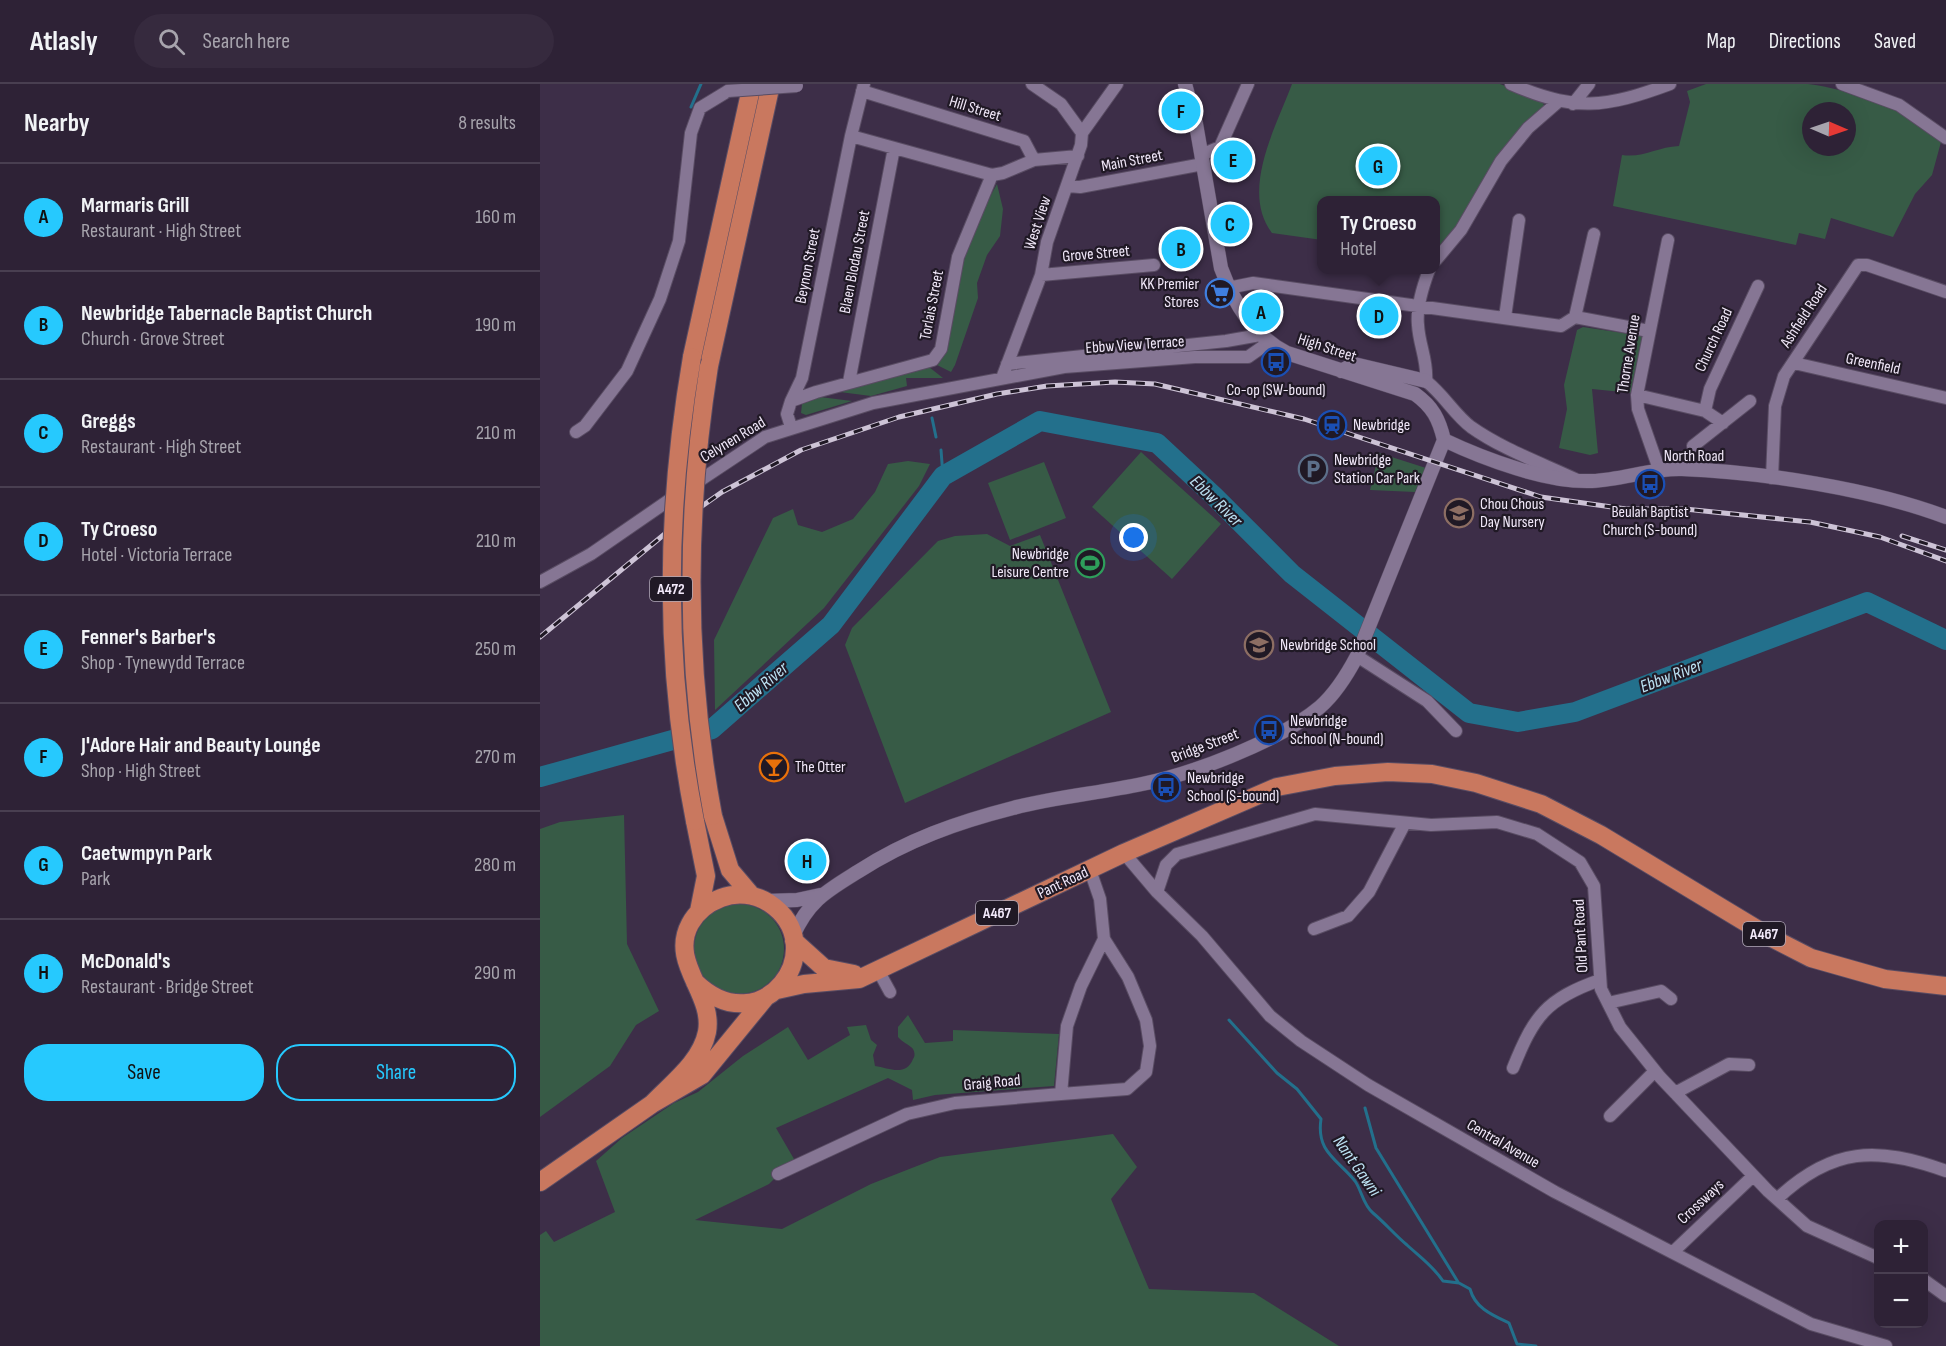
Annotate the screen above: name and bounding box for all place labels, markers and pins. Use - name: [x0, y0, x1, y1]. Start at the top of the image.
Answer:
- pin: F: [1162, 88, 1200, 134]
- pin: E: [1214, 138, 1252, 182]
- pin: G: [1358, 144, 1398, 188]
- pin: C: [1210, 202, 1250, 246]
- pin: B: [1162, 226, 1200, 272]
- place label: KK Premier Stores: [1140, 275, 1199, 312]
- supermarket icon: KK Premier Stores: [1204, 277, 1236, 309]
- pin: A: [1242, 290, 1280, 334]
- pin: D: [1360, 294, 1398, 338]
- bus stop icon: Co-op (SW-bound): [1260, 346, 1292, 378]
- place label: Co-op (SW-bound): [1226, 381, 1326, 400]
- station icon: Newbridge: [1316, 409, 1348, 441]
- place label: Newbridge: [1353, 416, 1410, 435]
- place label: Newbridge Station Car Park: [1334, 451, 1420, 488]
- parking icon: Newbridge Station Car Park: [1297, 453, 1329, 485]
- bus stop icon: Beulah Baptist Church (S-bound): [1634, 468, 1666, 500]
- place label: Chou Chous Day Nursery: [1480, 495, 1545, 532]
- school or university icon: Chou Chous Day Nursery: [1443, 497, 1475, 529]
- place label: Beulah Baptist Church (S-bound): [1603, 503, 1697, 540]
- place label: Newbridge Leisure Centre: [991, 545, 1069, 582]
- sports icon: Newbridge Leisure Centre: [1074, 547, 1106, 579]
- school or university icon: Newbridge School: [1243, 629, 1275, 661]
- place label: Newbridge School: [1280, 636, 1376, 655]
- place label: Newbridge School (N-bound): [1290, 712, 1383, 749]
- bus stop icon: Newbridge School (N-bound): [1253, 714, 1285, 746]
- bar icon: The Otter: [758, 751, 790, 783]
- place label: The Otter: [795, 758, 846, 777]
- place label: Newbridge School (S-bound): [1187, 769, 1279, 806]
- bus stop icon: Newbridge School (S-bound): [1150, 771, 1182, 803]
- pin: H: [788, 838, 826, 884]

